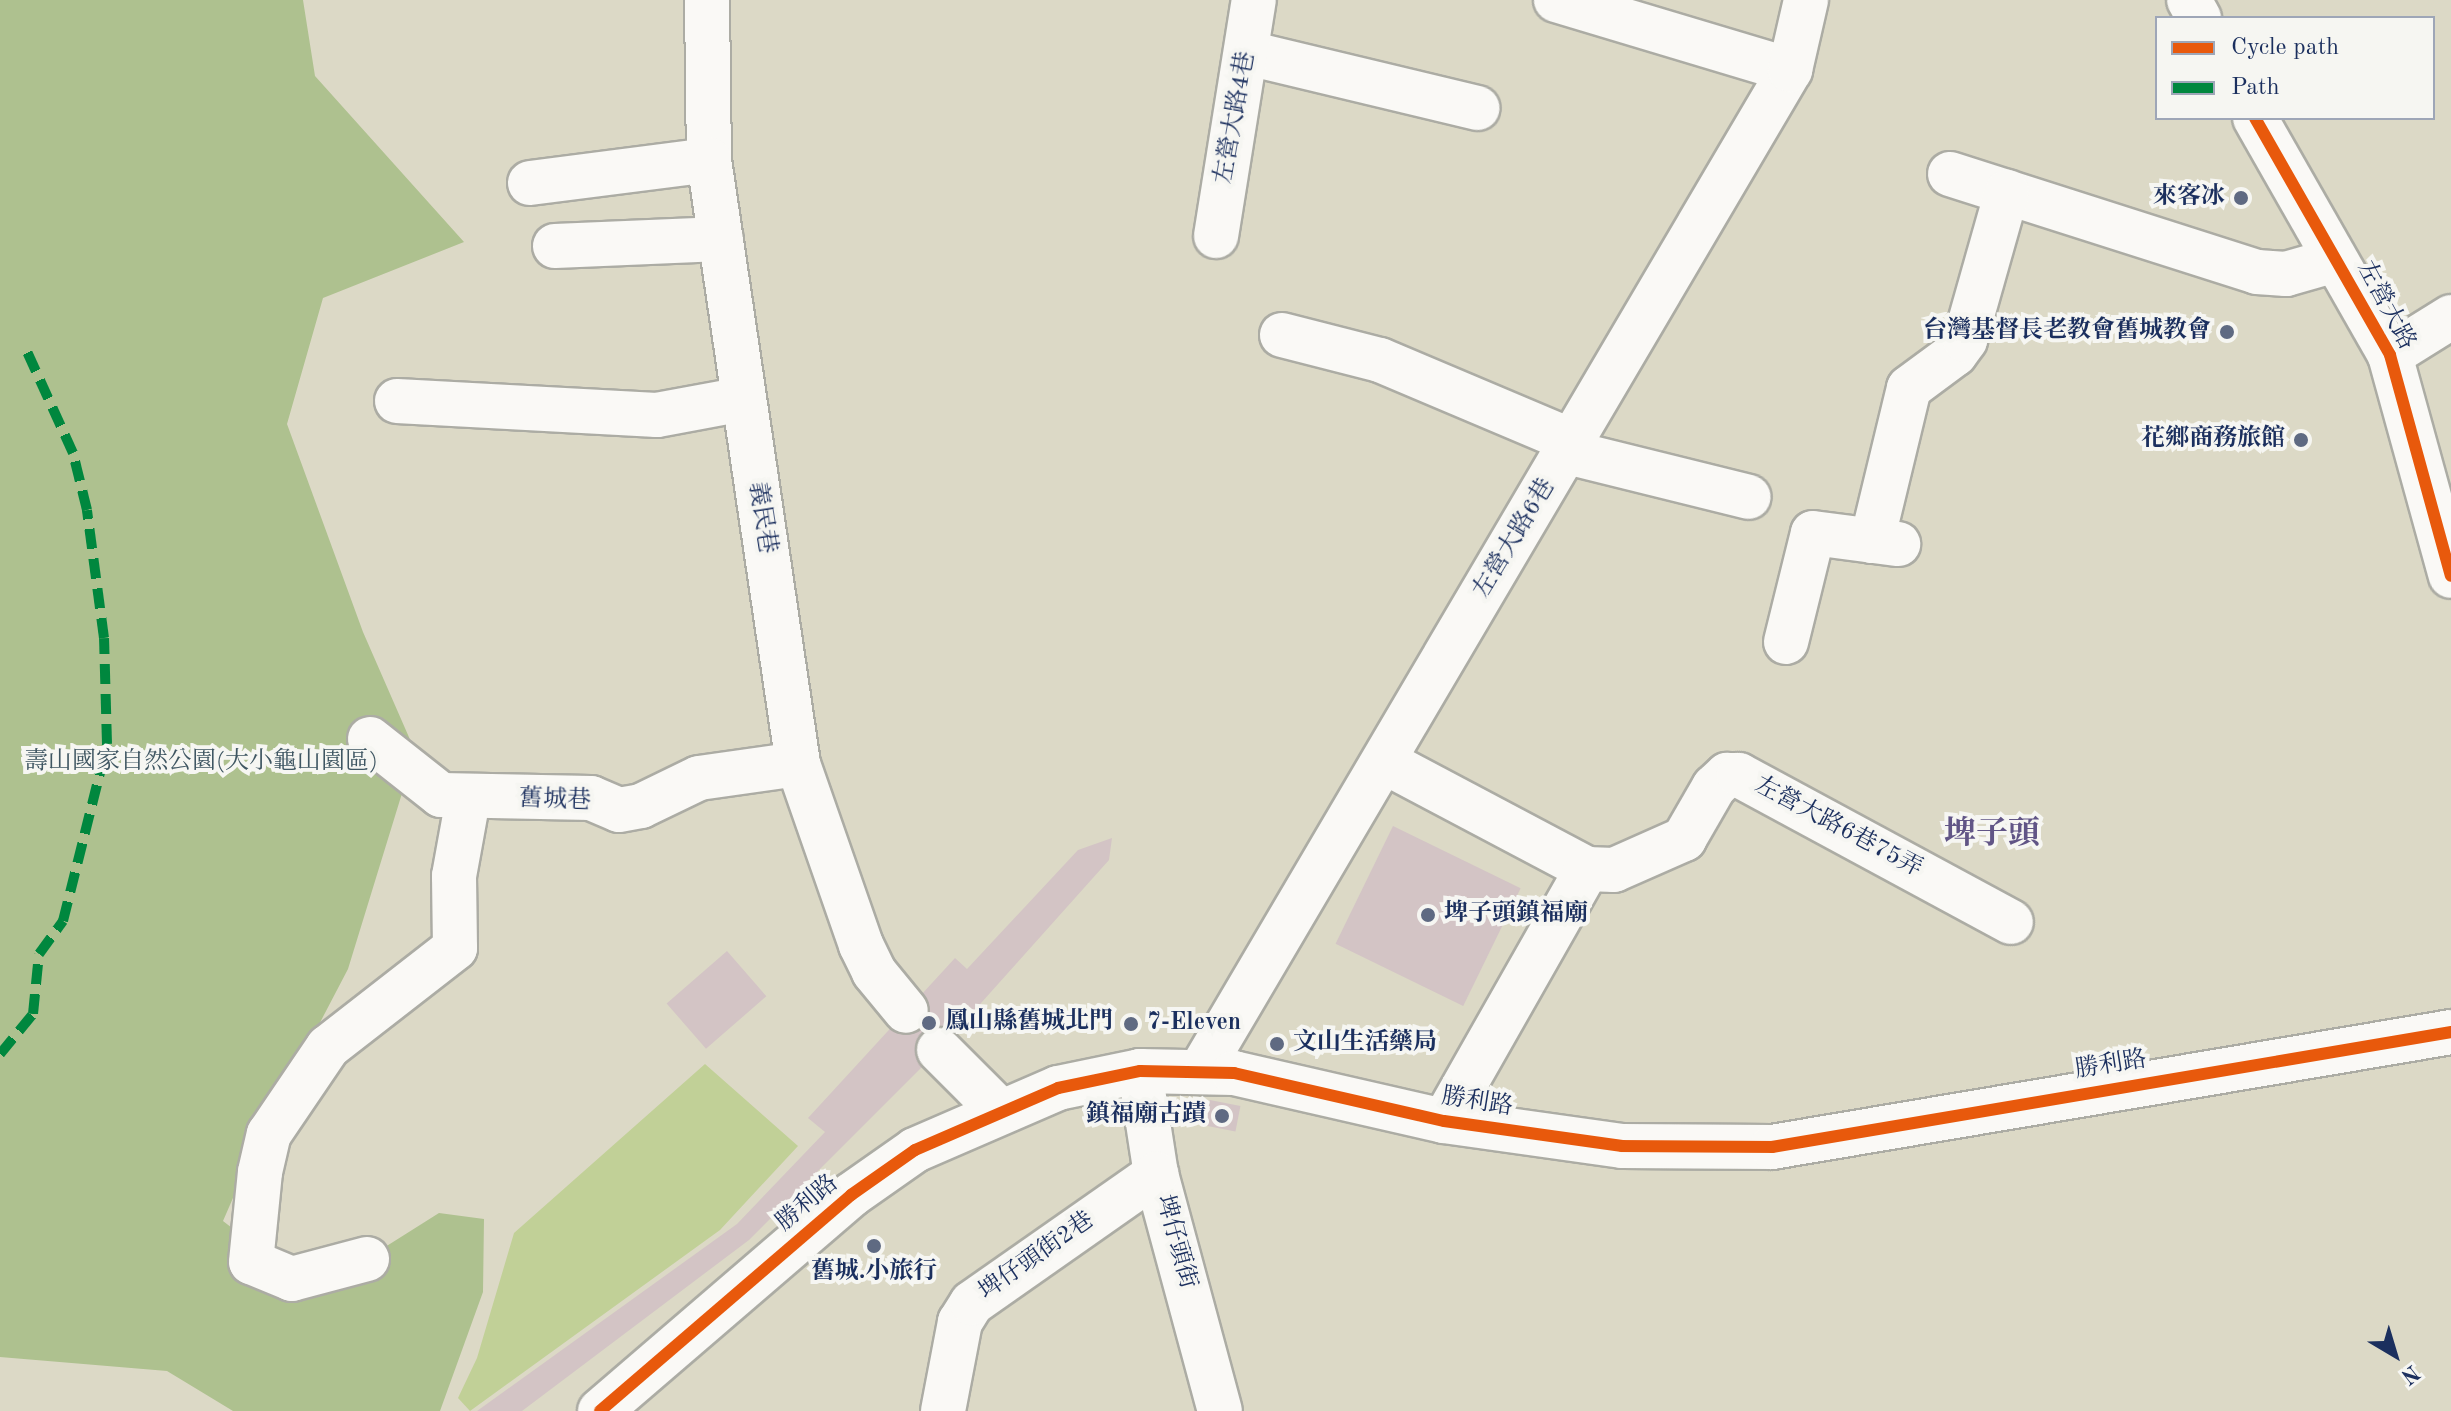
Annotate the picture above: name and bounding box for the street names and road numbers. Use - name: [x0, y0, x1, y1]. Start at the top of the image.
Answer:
- street label: 左營大路4巷: [1210, 50, 1262, 186]
- street label: 左營大路: [2350, 257, 2420, 355]
- street label: 左營大路6巷: [1468, 474, 1562, 604]
- street label: 義民巷: [741, 480, 781, 556]
- street label: 左營大路6巷75弄: [1749, 772, 1927, 884]
- street label: 舊城巷: [519, 785, 591, 817]
- street label: 勝利路: [2073, 1046, 2149, 1086]
- street label: 勝利路: [1439, 1083, 1515, 1123]
- street label: 勝利路: [771, 1170, 845, 1238]
- street label: 埤仔頭街: [1149, 1192, 1201, 1292]
- street label: 埤仔頭街2巷: [974, 1207, 1100, 1307]

